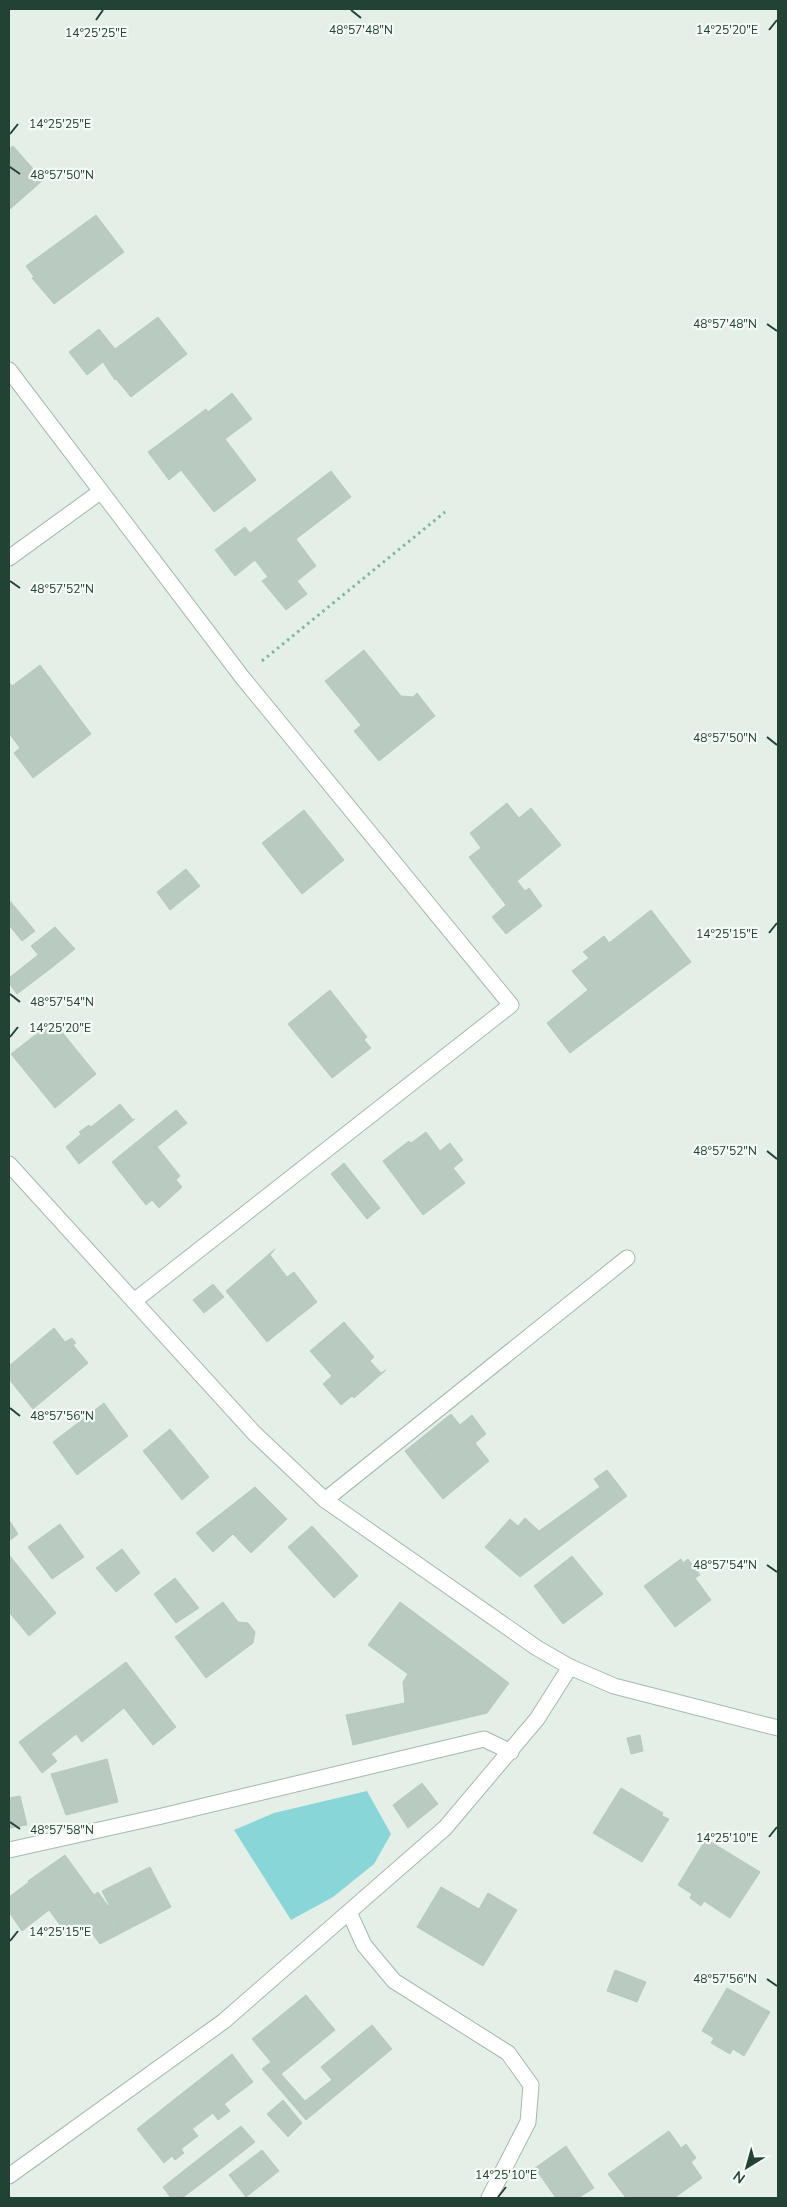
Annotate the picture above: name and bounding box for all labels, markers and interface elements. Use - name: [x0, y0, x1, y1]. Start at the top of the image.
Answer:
- text: 48°57'48"N: [329, 22, 393, 38]
- text: 14°25'20"E: [696, 22, 758, 38]
- text: 14°25'25"E: [65, 25, 127, 41]
- text: 14°25'25"E: [29, 116, 91, 132]
- text: 48°57'50"N: [30, 167, 94, 183]
- text: 48°57'48"N: [693, 316, 757, 332]
- text: 48°57'52"N: [30, 581, 94, 597]
- text: 48°57'50"N: [693, 730, 757, 746]
- text: 14°25'15"E: [696, 926, 758, 942]
- text: 48°57'54"N: [30, 994, 94, 1010]
- text: 14°25'20"E: [29, 1020, 91, 1036]
- text: 48°57'52"N: [693, 1143, 757, 1159]
- text: 48°57'56"N: [30, 1408, 94, 1424]
- text: 48°57'54"N: [693, 1557, 757, 1573]
- text: 48°57'58"N: [30, 1822, 94, 1838]
- text: 14°25'10"E: [696, 1830, 758, 1846]
- text: 14°25'15"E: [29, 1924, 91, 1940]
- text: 48°57'56"N: [693, 1971, 757, 1987]
- north arrow: [722, 2142, 772, 2192]
- text: N: [730, 2166, 749, 2188]
- text: 14°25'10"E: [475, 2167, 537, 2183]

